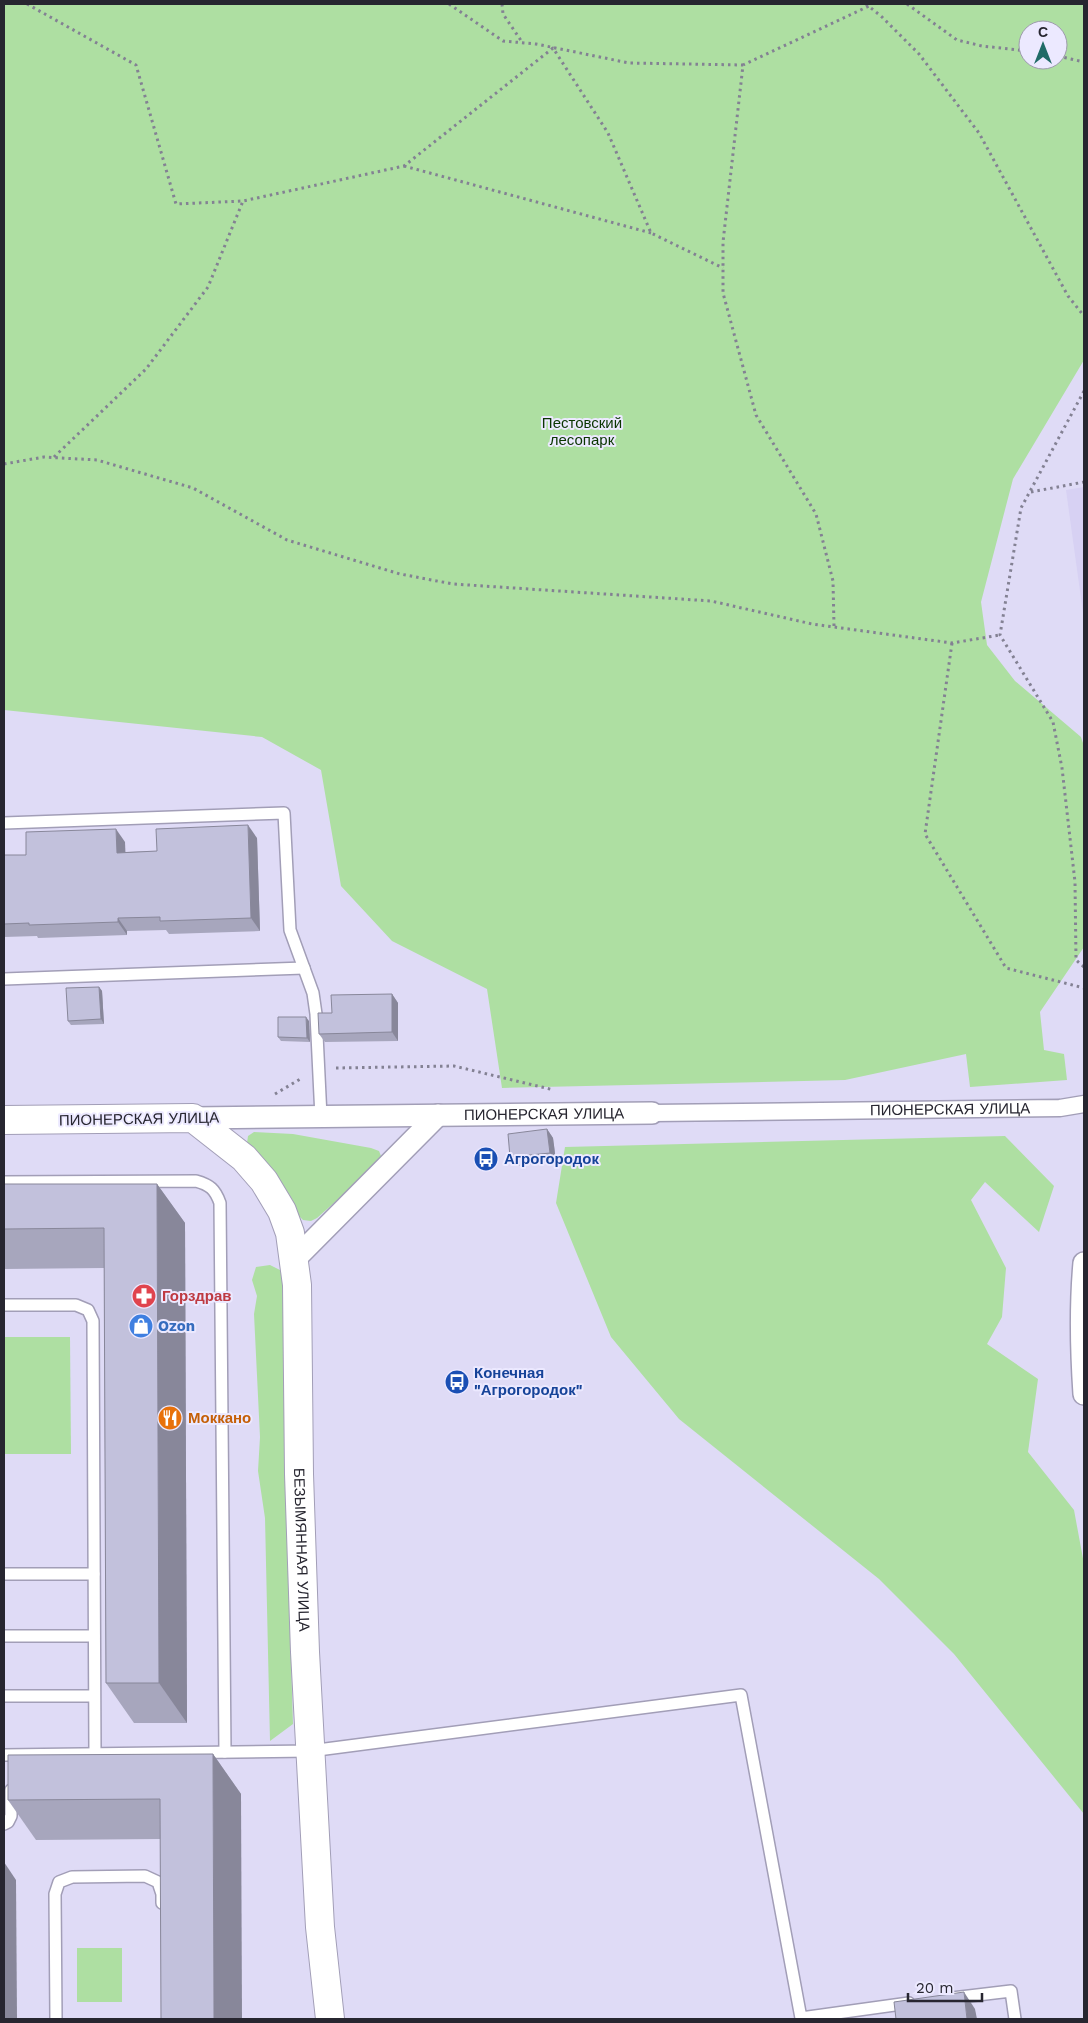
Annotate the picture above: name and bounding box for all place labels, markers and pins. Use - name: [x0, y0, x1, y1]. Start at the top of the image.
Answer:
- bus stop icon: Агрогородок: [473, 1146, 499, 1172]
- place label: Агрогородок: [504, 1150, 599, 1168]
- pharmacy icon: Горздрав: [131, 1283, 157, 1309]
- place label: Горздрав: [162, 1287, 232, 1305]
- shop icon: Ozon: [128, 1313, 154, 1339]
- place label: Ozon: [158, 1317, 195, 1335]
- place label: Конечная "Агрогородок": [474, 1364, 583, 1399]
- bus stop icon: Конечная "Агрогородок": [444, 1369, 470, 1395]
- restaurant icon: Моккано: [157, 1405, 183, 1431]
- place label: Моккано: [188, 1409, 251, 1427]

